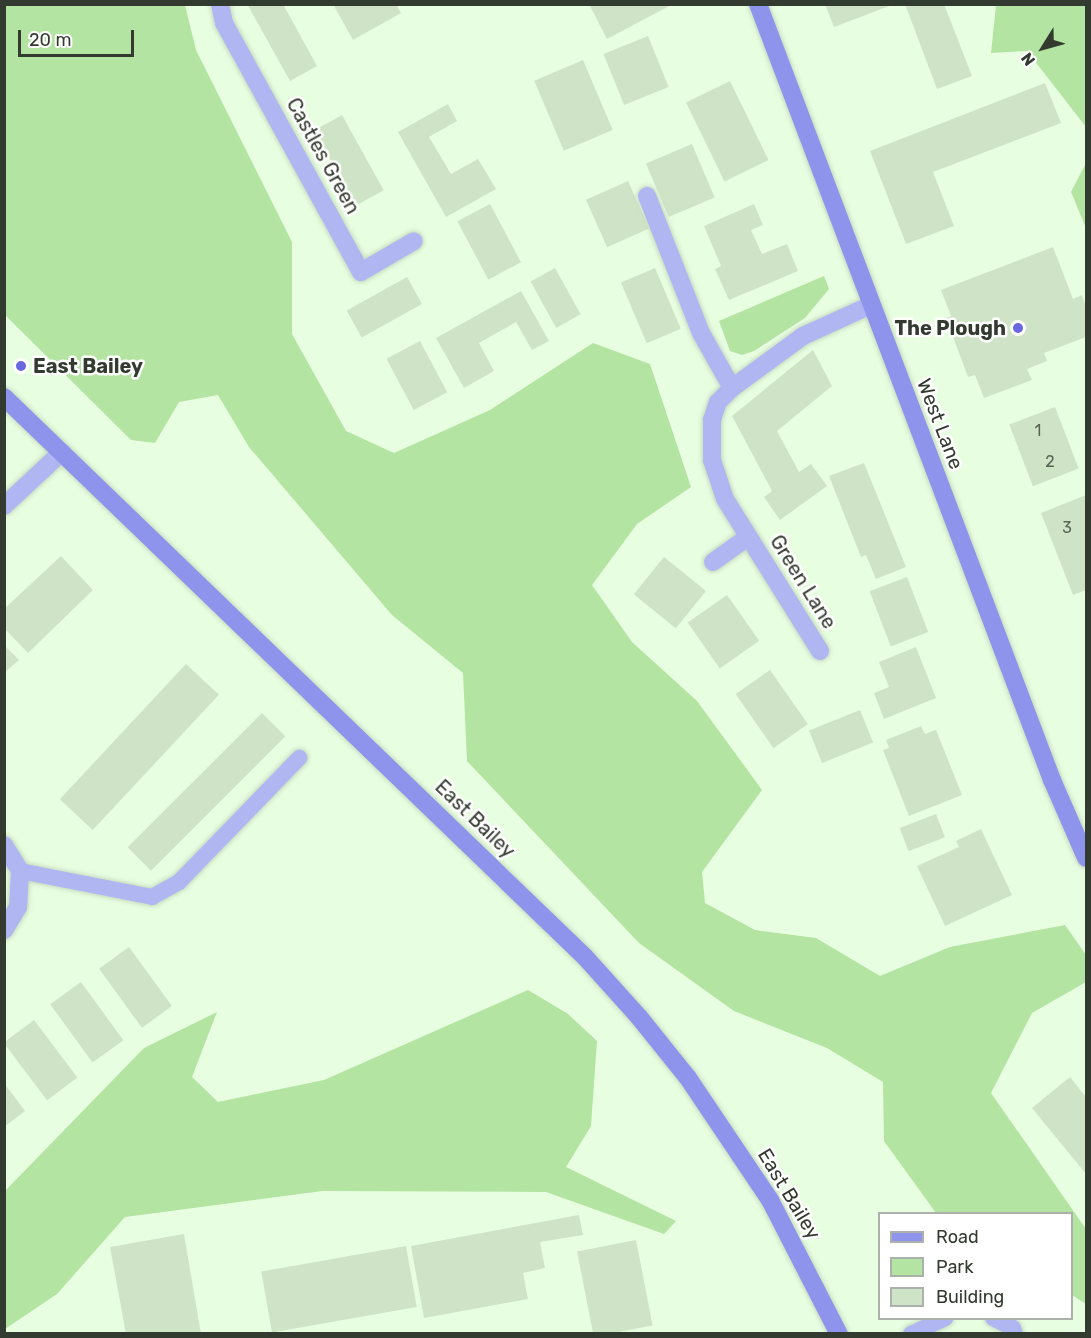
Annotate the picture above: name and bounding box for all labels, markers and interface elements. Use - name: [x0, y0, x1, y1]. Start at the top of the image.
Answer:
- scale bar: [21, 18, 136, 56]
- north arrow: [1013, 18, 1073, 78]
- text: 20 m: [29, 29, 71, 51]
- text: N: [1017, 49, 1039, 69]
- street label: Castles Green: [281, 94, 365, 218]
- place label: The Plough: [895, 316, 1006, 340]
- marker: The Plough: [1011, 321, 1025, 335]
- place label: East Bailey: [33, 354, 143, 378]
- marker: East Bailey: [14, 359, 28, 373]
- street label: West Lane: [912, 375, 968, 473]
- house number: 1: [1035, 421, 1041, 441]
- house number: 2: [1045, 452, 1055, 472]
- house number: 3: [1062, 518, 1072, 538]
- street label: Green Lane: [765, 531, 841, 633]
- street label: East Bailey: [430, 775, 520, 863]
- street label: East Bailey: [752, 1144, 826, 1244]
- legend: [878, 1212, 1073, 1320]
- text: Road: [936, 1226, 979, 1248]
- text: Park: [936, 1256, 973, 1278]
- text: Building: [936, 1286, 1004, 1308]

